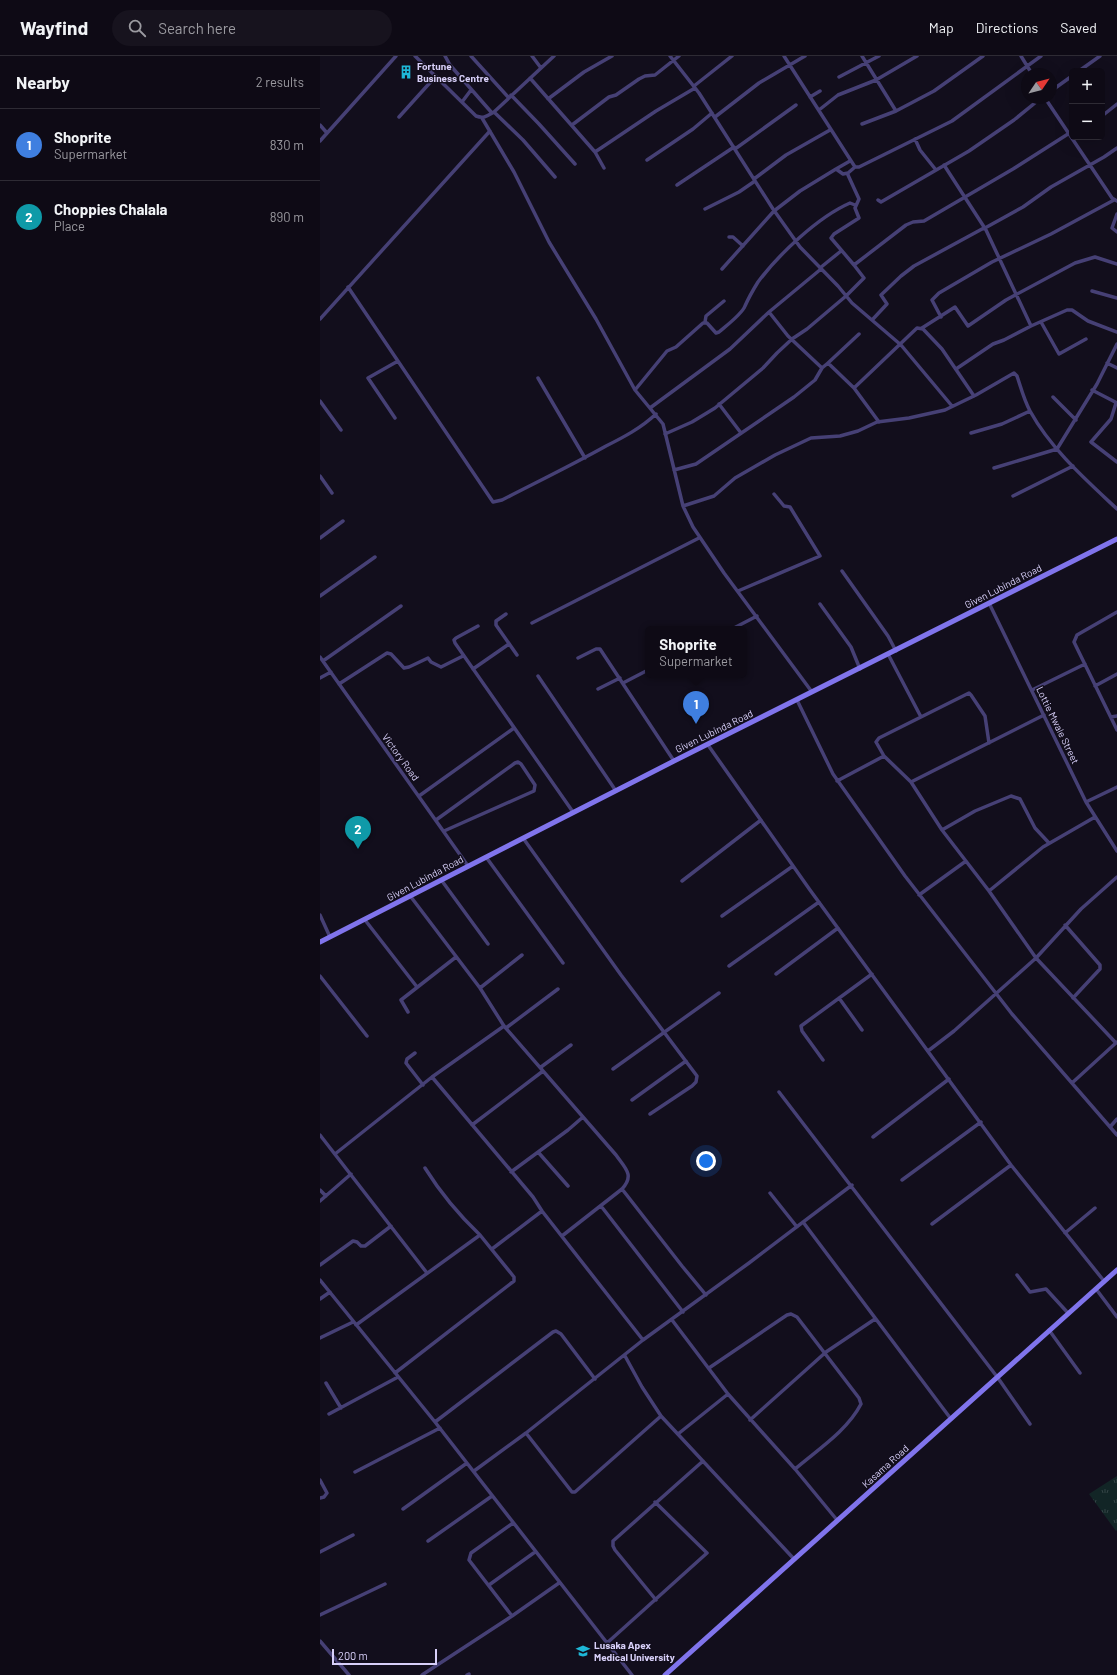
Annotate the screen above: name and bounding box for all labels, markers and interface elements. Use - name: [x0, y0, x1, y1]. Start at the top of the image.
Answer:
- search box: [112, 10, 392, 46]
- text: Wayfind: [20, 16, 88, 39]
- icon: search: [126, 17, 148, 39]
- text: Search here: [158, 19, 236, 37]
- text: Map: [929, 19, 954, 36]
- text: Directions: [976, 19, 1038, 36]
- text: Saved: [1060, 19, 1097, 36]
- place label: Fortune Business Centre: [417, 60, 489, 84]
- building icon: Fortune Business Centre: [398, 64, 414, 80]
- north arrow: [1021, 68, 1057, 104]
- map controls: [1069, 68, 1105, 140]
- button: +: [1069, 68, 1105, 104]
- text: Nearby: [16, 72, 70, 92]
- text: 2 results: [256, 74, 304, 90]
- button: −: [1069, 104, 1105, 140]
- text: Shoprite: [54, 128, 111, 146]
- text: 1: [27, 137, 31, 153]
- text: 830 m: [270, 137, 304, 153]
- text: Supermarket: [54, 146, 127, 162]
- text: Choppies Chalala: [54, 200, 168, 218]
- text: 2: [25, 209, 33, 225]
- text: 890 m: [270, 209, 304, 225]
- text: Place: [54, 218, 85, 234]
- street label: Given Lubinda Road: [962, 561, 1044, 611]
- popup: [645, 626, 747, 678]
- text: Shoprite: [659, 635, 717, 653]
- text: Supermarket: [659, 653, 733, 669]
- street label: Lottie Mwale Street: [1034, 684, 1082, 766]
- pin: 1: [683, 691, 709, 724]
- street label: Given Lubinda Road: [673, 707, 755, 755]
- street label: Victory Road: [380, 731, 422, 783]
- pin: 2: [345, 816, 371, 849]
- street label: Given Lubinda Road: [385, 853, 465, 903]
- your location: [696, 1151, 716, 1171]
- street label: Kasama Road: [859, 1442, 911, 1490]
- place label: Lusaka Apex Medical University: [594, 1639, 675, 1663]
- school or university icon: Lusaka Apex Medical University: [575, 1643, 591, 1659]
- scale bar: [332, 1647, 437, 1666]
- text: 200 m: [338, 1649, 368, 1662]

